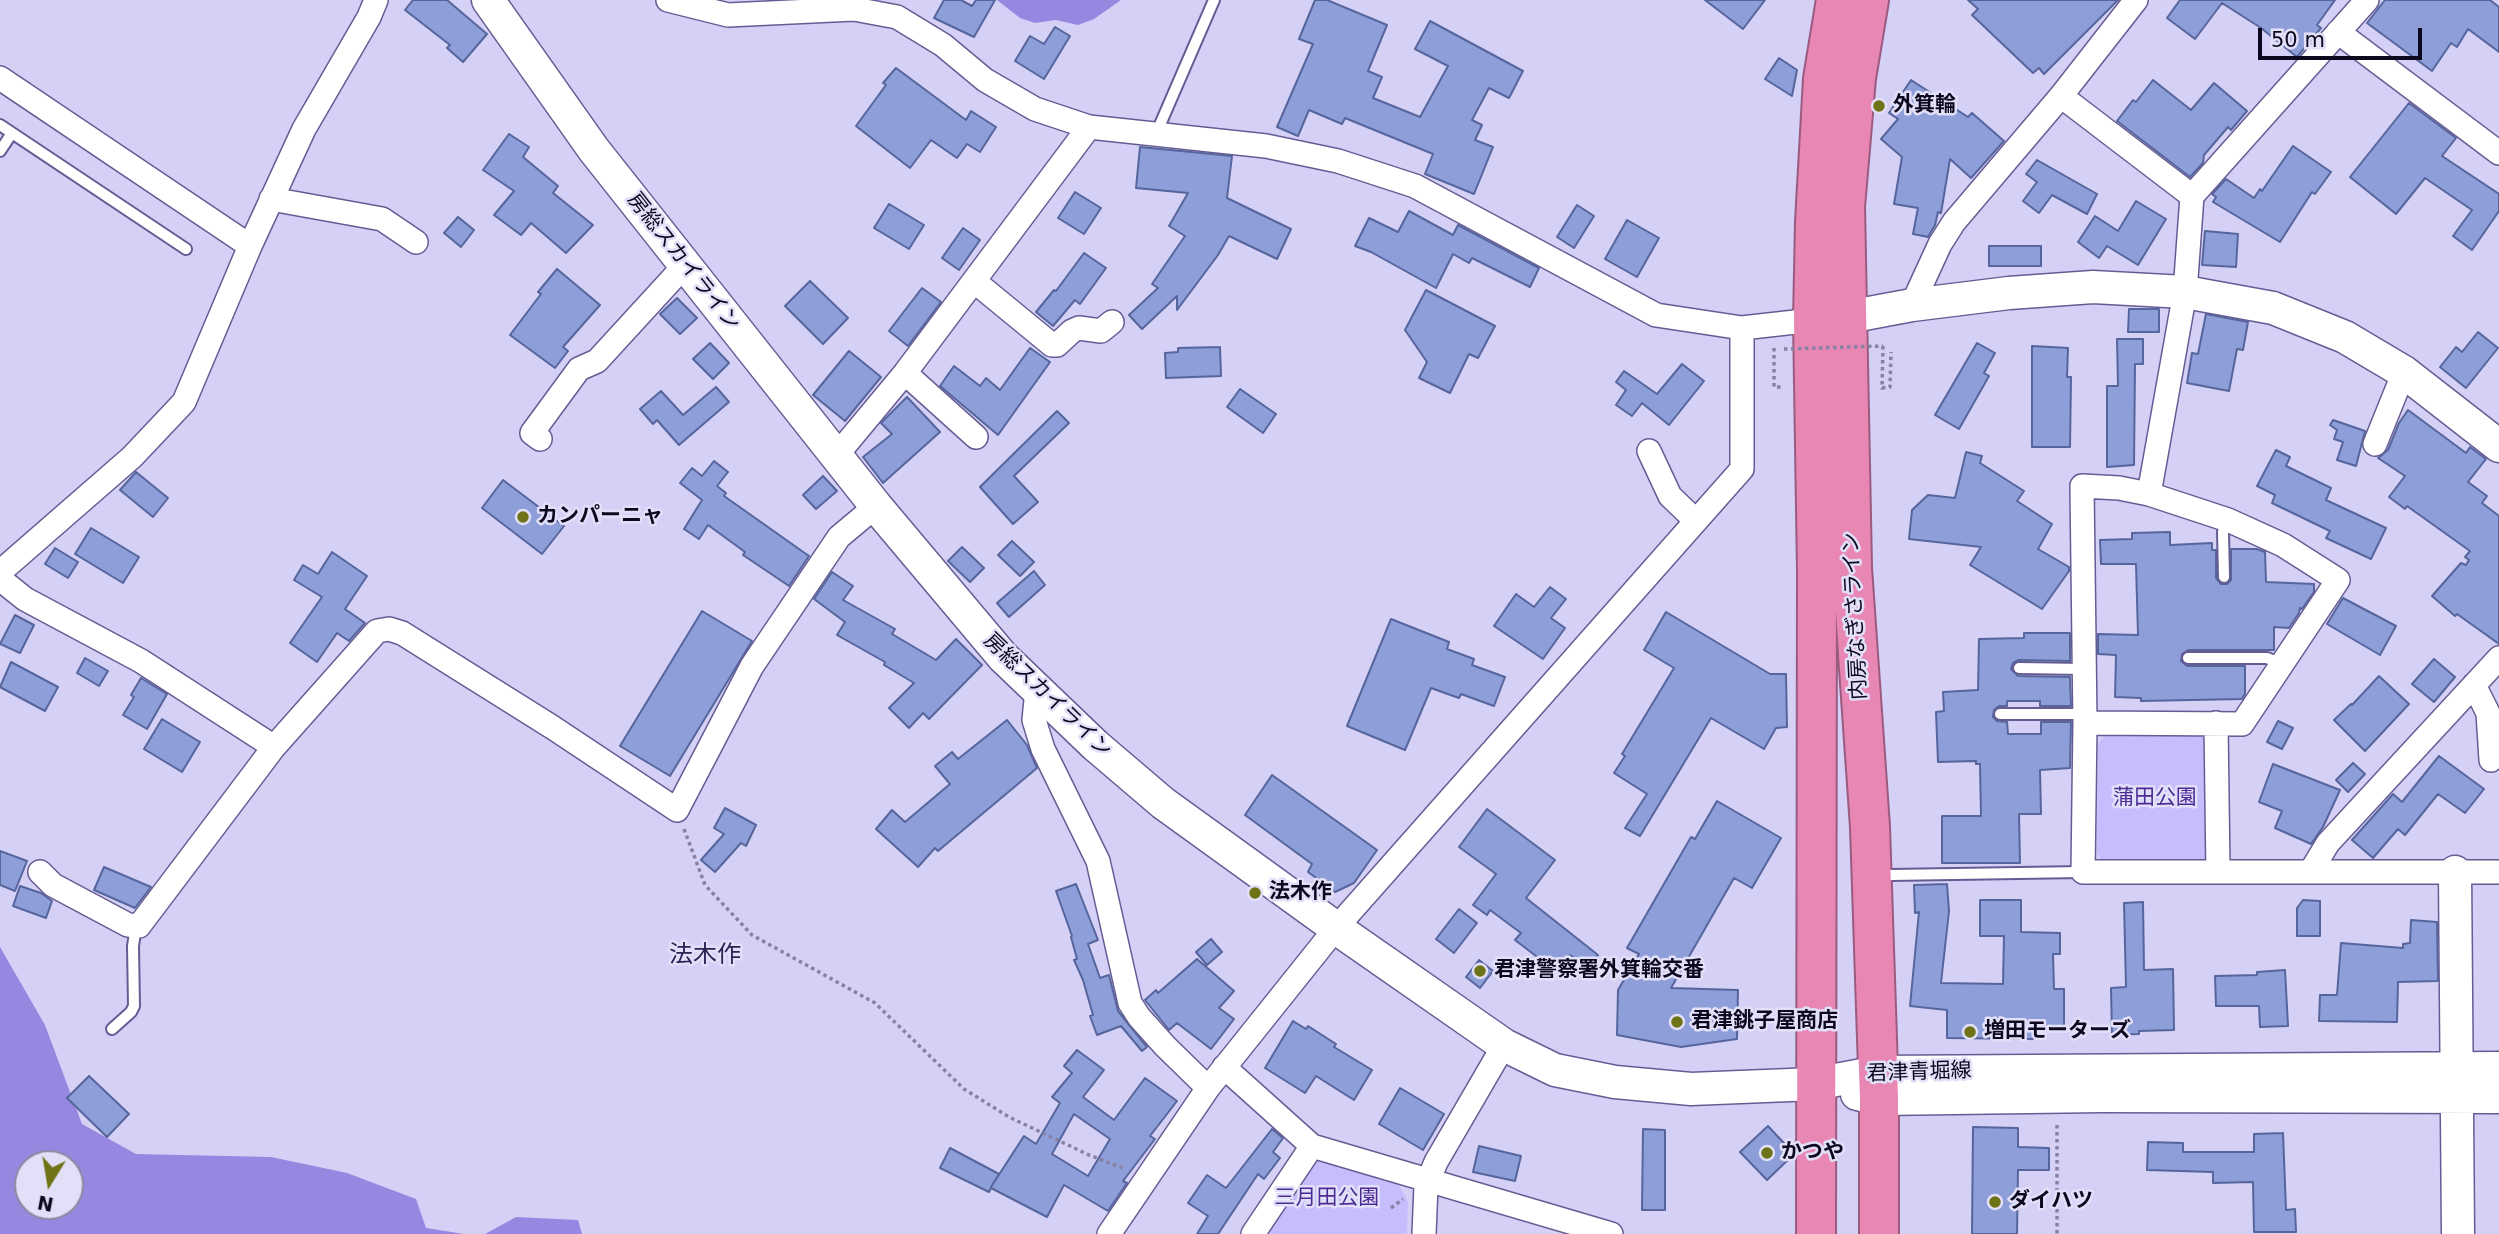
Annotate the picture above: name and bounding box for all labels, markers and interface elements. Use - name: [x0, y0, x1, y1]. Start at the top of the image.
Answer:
- scale bar: [2261, 14, 2426, 58]
- text: 50 m: [2271, 28, 2325, 52]
- place label: 外箕輪: [1893, 93, 1956, 119]
- marker: 外箕輪: [1871, 98, 1887, 114]
- street label: 房総スカイライン: [621, 188, 745, 336]
- place label: カンパーニャ: [537, 504, 663, 530]
- marker: カンパーニャ: [515, 509, 531, 525]
- street label: 内房なぎさライン: [1839, 531, 1873, 701]
- street label: 房総スカイライン: [978, 629, 1116, 763]
- park label: 蒲田公園: [2113, 786, 2197, 812]
- place label: 法木作: [1269, 880, 1332, 906]
- marker: 法木作: [1247, 885, 1263, 901]
- district label: 法木作: [669, 942, 741, 970]
- place label: 君津警察署外箕輪交番: [1494, 958, 1704, 984]
- marker: 君津警察署外箕輪交番: [1472, 963, 1488, 979]
- place label: 君津銚子屋商店: [1691, 1009, 1838, 1035]
- marker: 君津銚子屋商店: [1669, 1014, 1685, 1030]
- place label: 増田モーターズ: [1984, 1019, 2131, 1045]
- marker: 増田モーターズ: [1962, 1024, 1978, 1040]
- street label: 君津青堀線: [1866, 1059, 1972, 1087]
- place label: かつや: [1781, 1140, 1844, 1166]
- marker: かつや: [1759, 1145, 1775, 1161]
- north arrow: [14, 1150, 84, 1220]
- park label: 三月田公園: [1275, 1186, 1379, 1212]
- place label: ダイハツ: [2009, 1189, 2093, 1215]
- text: N: [35, 1191, 55, 1216]
- marker: ダイハツ: [1987, 1194, 2003, 1210]

